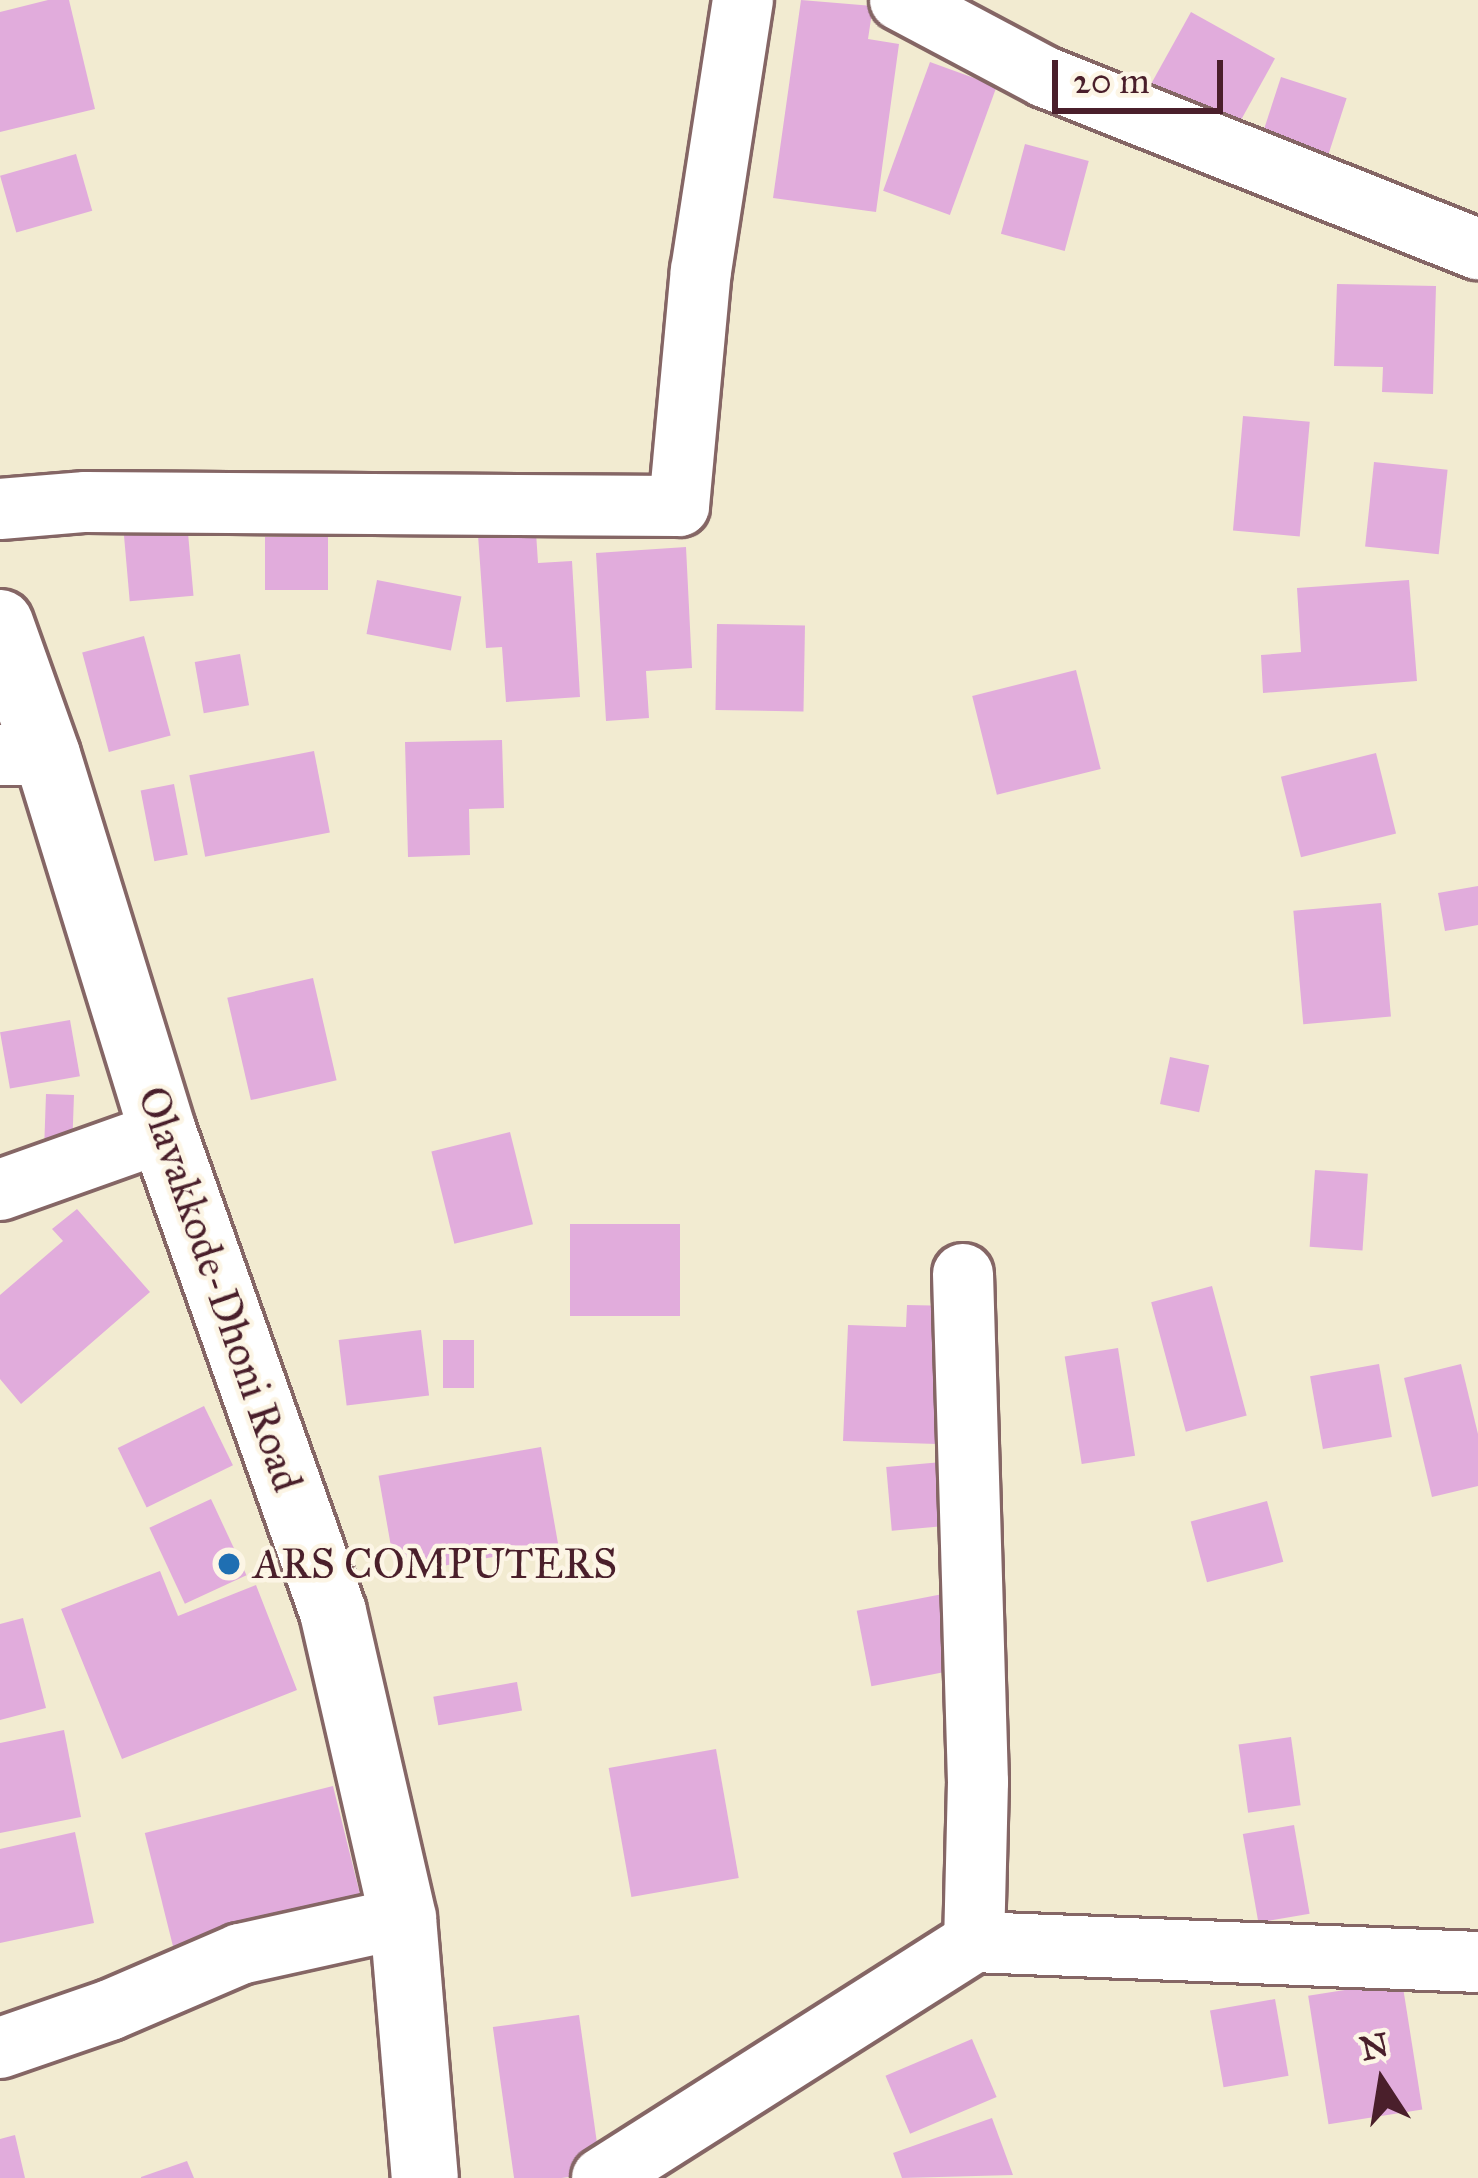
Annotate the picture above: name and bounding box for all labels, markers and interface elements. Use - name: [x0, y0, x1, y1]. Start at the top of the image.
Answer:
- scale bar: [1058, 36, 1229, 110]
- text: 20 m: [1073, 59, 1150, 103]
- street label: Olavakkode-Dhoni Road: [127, 1080, 313, 1498]
- place label: ARS COMPUTERS: [253, 1539, 617, 1589]
- marker: ARS COMPUTERS: [216, 1551, 242, 1577]
- north arrow: [1322, 2022, 1442, 2142]
- text: N: [1357, 2024, 1392, 2069]

